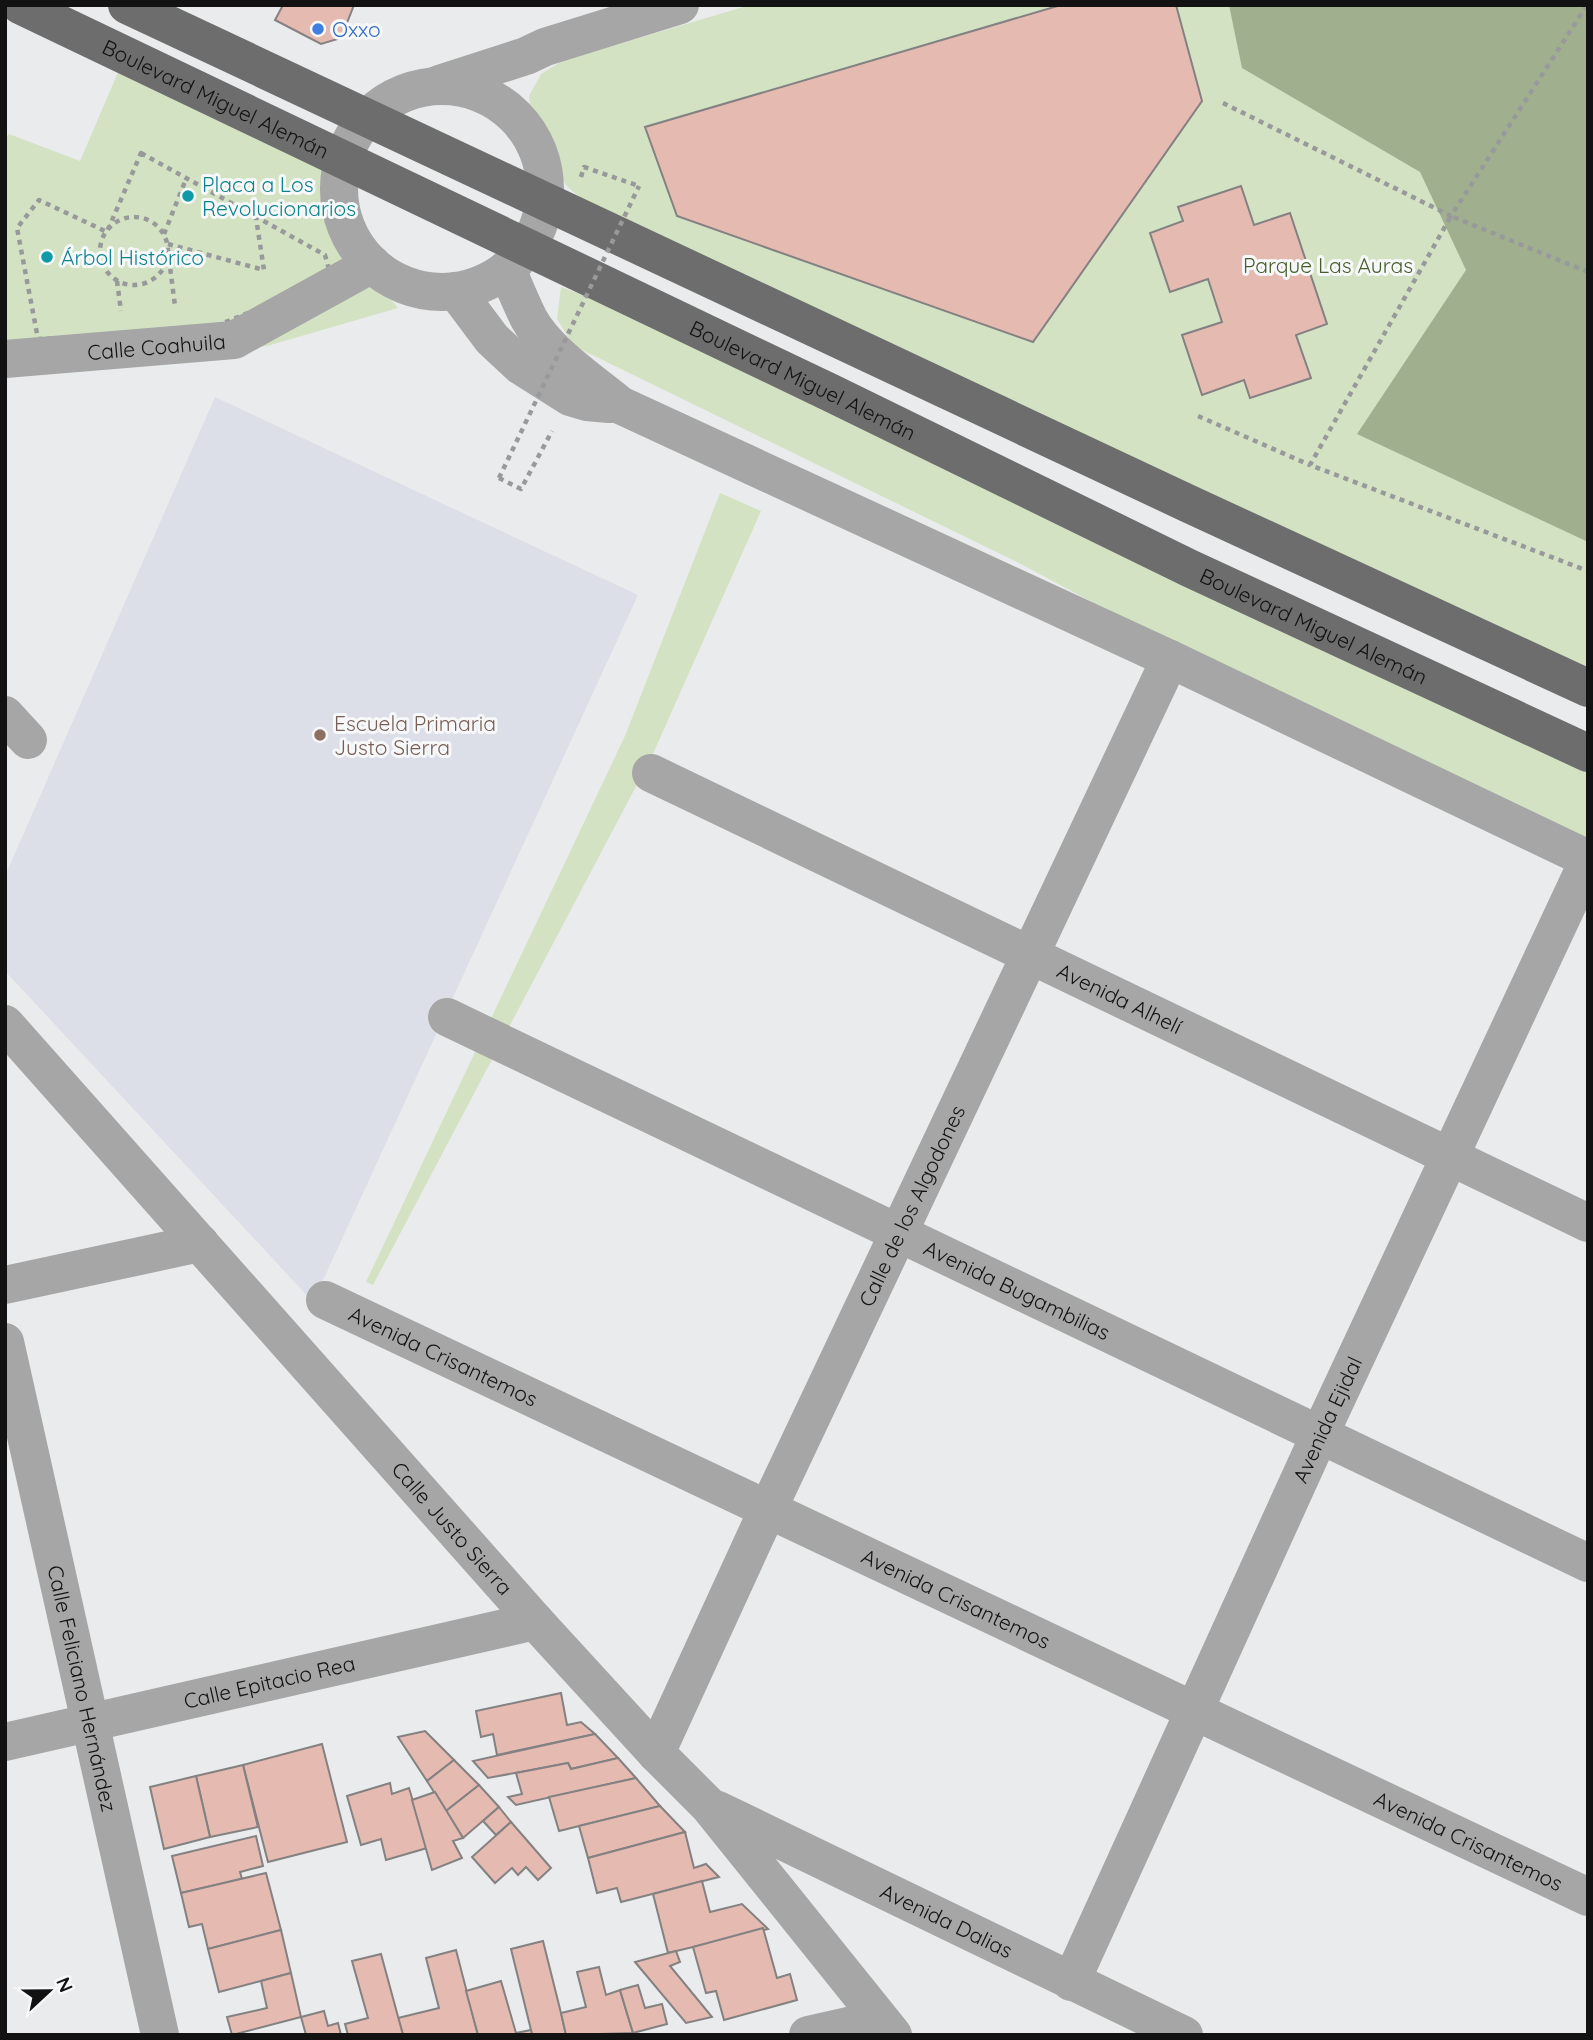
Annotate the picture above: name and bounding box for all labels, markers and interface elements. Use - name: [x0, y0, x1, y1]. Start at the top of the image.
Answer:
- place label: Oxxo: [332, 16, 381, 42]
- marker: Oxxo: [310, 21, 326, 37]
- street label: Boulevard Miguel Alemán: [98, 33, 333, 164]
- place label: Placa a Los Revolucionarios: [202, 171, 356, 221]
- marker: Placa a Los Revolucionarios: [180, 188, 196, 204]
- place label: Árbol Histórico: [61, 244, 204, 270]
- marker: Árbol Histórico: [39, 249, 55, 265]
- park label: Parque Las Auras: [1243, 252, 1413, 278]
- street label: Boulevard Miguel Alemán: [686, 314, 920, 445]
- street label: Calle Coahuila: [86, 328, 227, 365]
- street label: Boulevard Miguel Alemán: [1196, 562, 1432, 690]
- place label: Escuela Primaria Justo Sierra: [334, 710, 496, 760]
- marker: Escuela Primaria Justo Sierra: [312, 727, 328, 743]
- street label: Avenida Alhelí: [1053, 957, 1187, 1039]
- street label: Calle de los Algodones: [853, 1101, 970, 1311]
- street label: Avenida Bugambilias: [920, 1234, 1114, 1345]
- street label: Avenida Crisantemos: [345, 1300, 542, 1412]
- street label: Avenida Ejidal: [1287, 1352, 1367, 1487]
- street label: Calle Justo Sierra: [386, 1456, 519, 1600]
- street label: Avenida Crisantemos: [858, 1543, 1055, 1654]
- street label: Calle Feliciano Hernández: [42, 1563, 123, 1814]
- street label: Calle Epitacio Rea: [181, 1650, 357, 1714]
- street label: Avenida Crisantemos: [1370, 1785, 1567, 1896]
- street label: Avenida Dalias: [876, 1878, 1017, 1963]
- north arrow: [14, 1956, 84, 2026]
- text: N: [51, 1974, 79, 1996]

